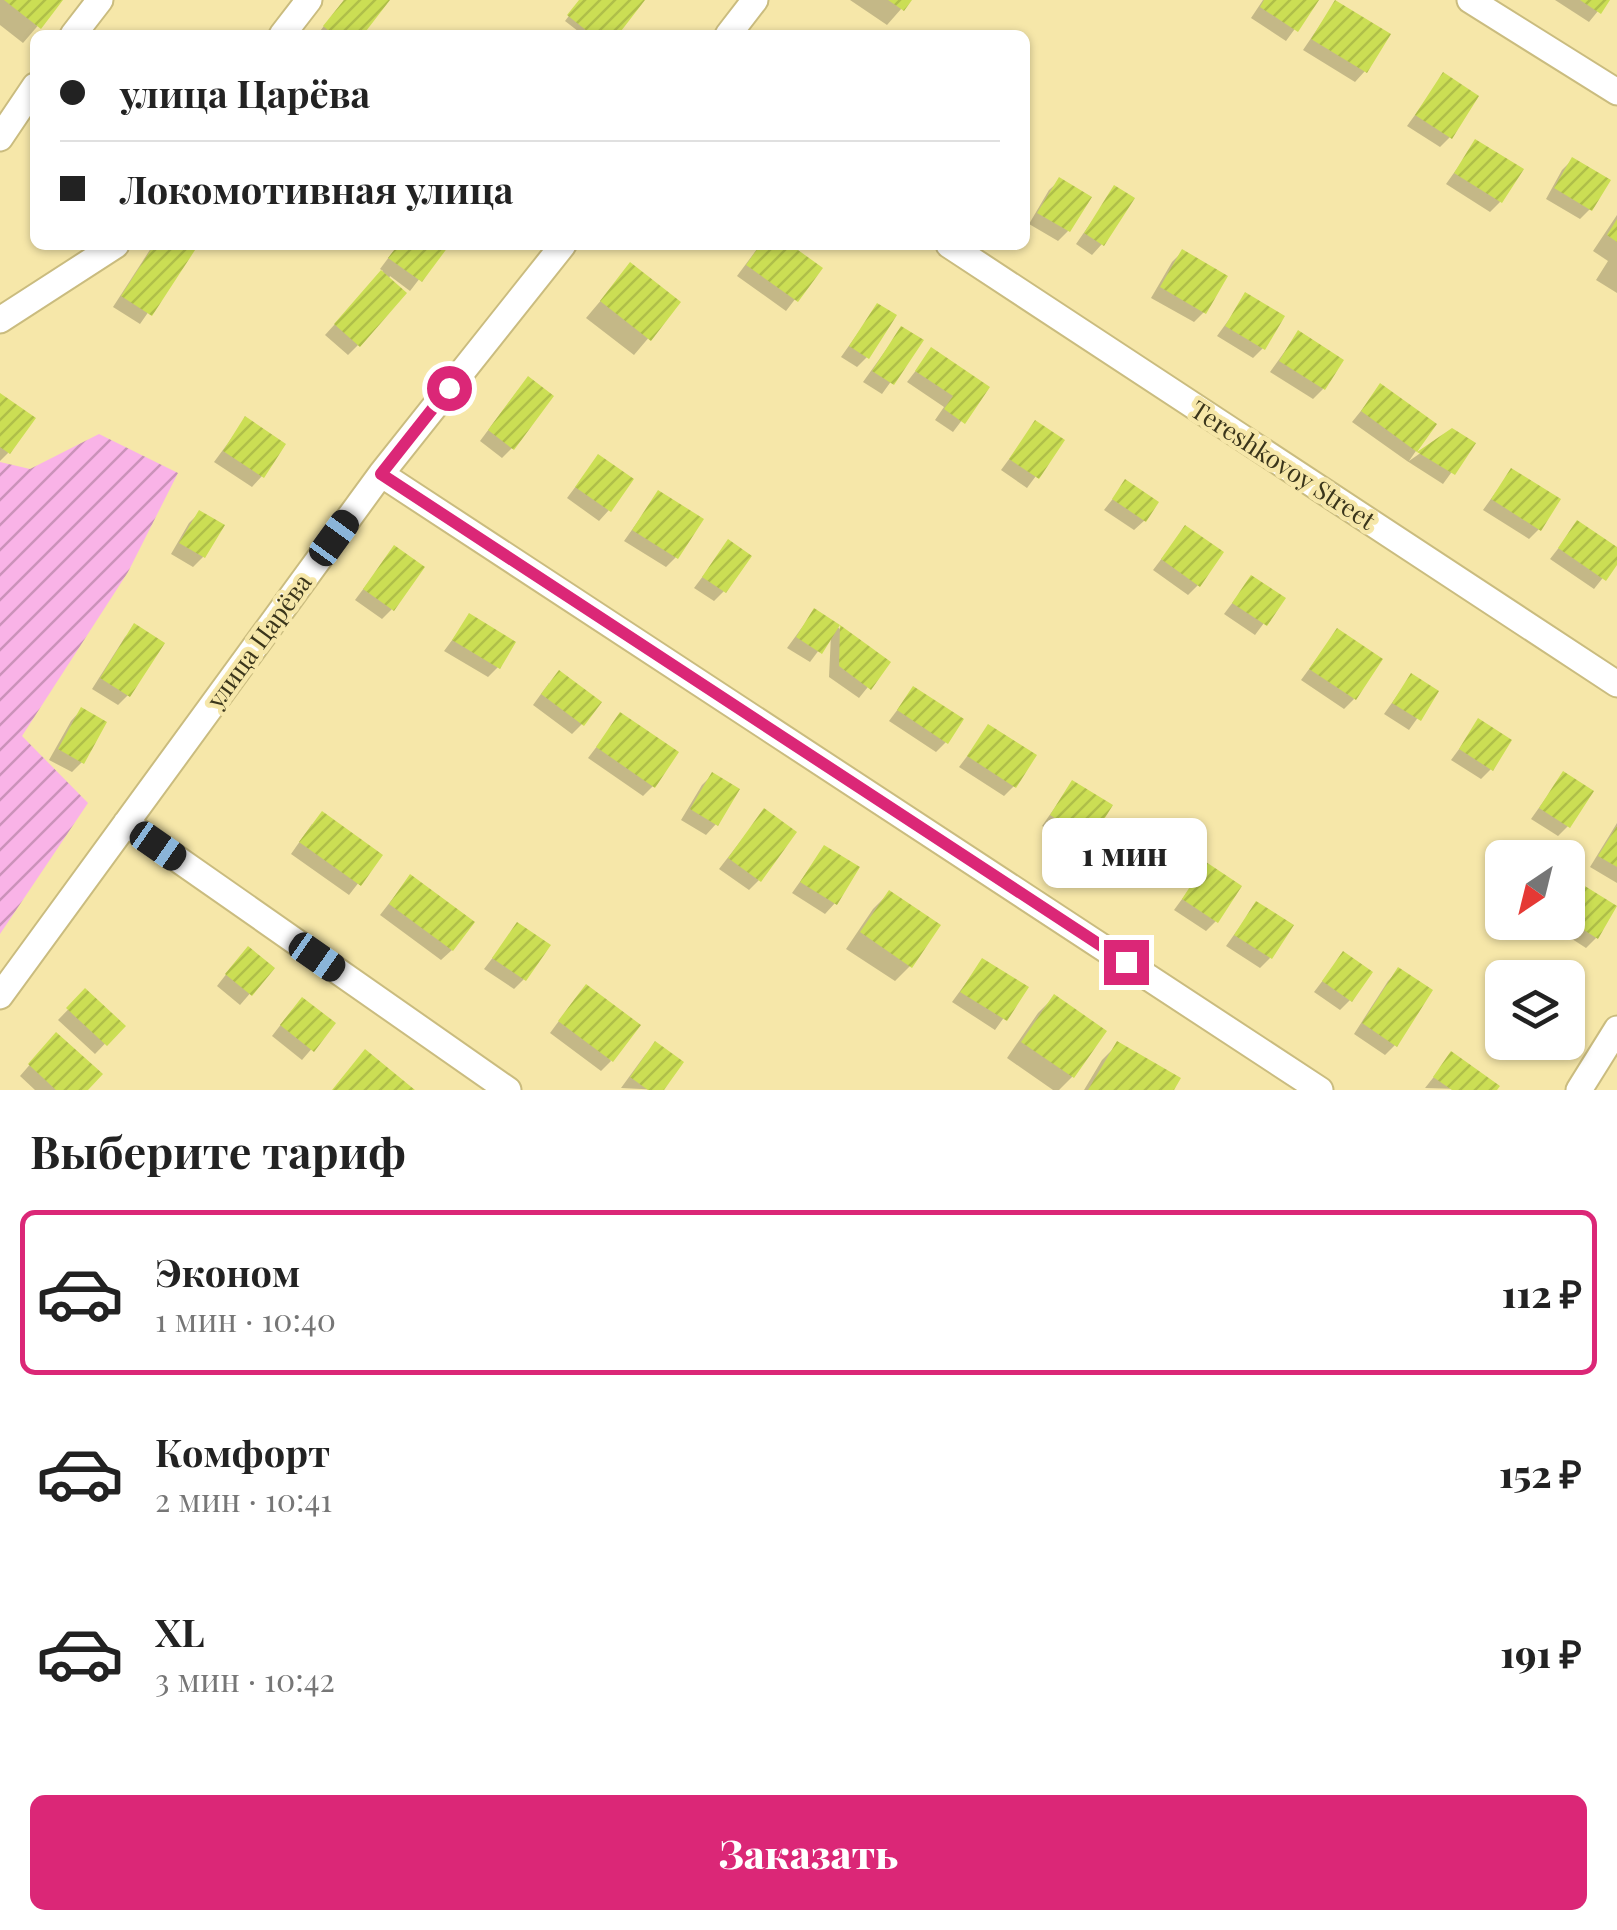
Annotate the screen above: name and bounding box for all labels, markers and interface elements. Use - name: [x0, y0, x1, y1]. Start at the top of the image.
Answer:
- text: улица Царёва: [120, 67, 370, 118]
- text: Локомотивная улица: [120, 163, 514, 214]
- route start: [427, 366, 472, 411]
- street label: Tereshkovoy Street: [1185, 392, 1383, 536]
- car: [304, 505, 364, 571]
- street label: улица Царёва: [197, 566, 318, 715]
- car: [125, 817, 191, 875]
- callout: 1 мин: [1044, 817, 1208, 887]
- text: 1 мин: [1082, 831, 1167, 874]
- north arrow: [1485, 840, 1585, 940]
- map controls: [1485, 840, 1585, 1060]
- car: [284, 928, 350, 986]
- route end: [1104, 940, 1149, 985]
- button: layers: [1485, 960, 1585, 1060]
- text: Выберите тариф: [30, 1120, 406, 1180]
- text: Эконом: [155, 1246, 300, 1297]
- icon: car: [35, 1248, 125, 1338]
- text: 112 ₽: [1502, 1267, 1582, 1318]
- text: 1 мин · 10:40: [155, 1297, 336, 1340]
- text: Комфорт: [155, 1426, 330, 1477]
- icon: car: [35, 1428, 125, 1518]
- text: 152 ₽: [1499, 1447, 1582, 1498]
- text: 2 мин · 10:41: [155, 1477, 332, 1520]
- text: XL: [155, 1606, 204, 1657]
- icon: car: [35, 1608, 125, 1698]
- text: 191 ₽: [1500, 1627, 1582, 1678]
- text: 3 мин · 10:42: [155, 1657, 335, 1700]
- button: Заказать: [30, 1795, 1587, 1910]

